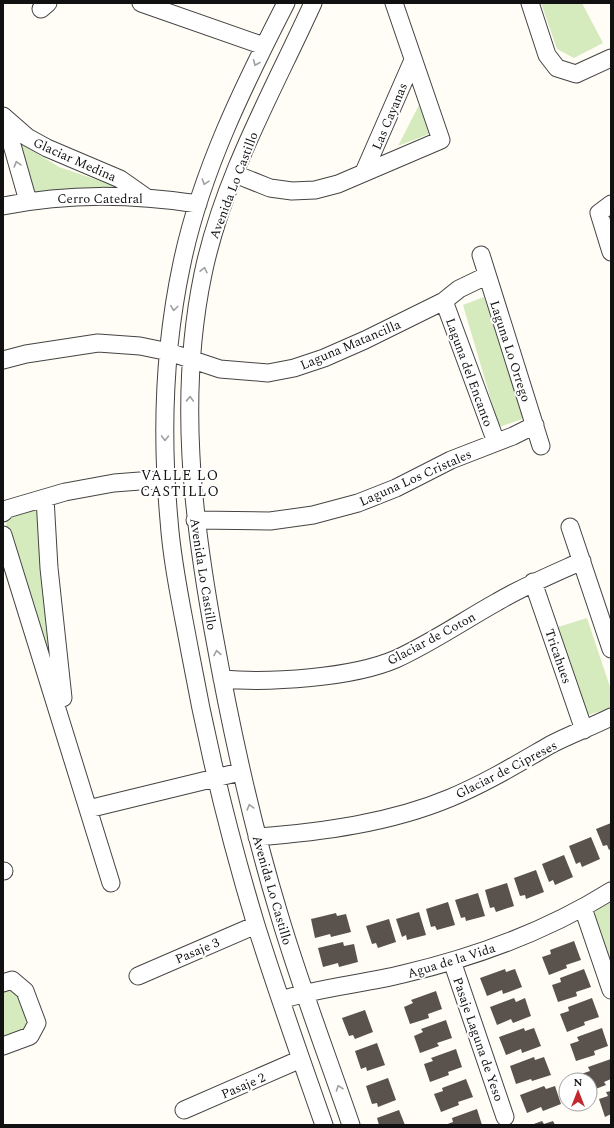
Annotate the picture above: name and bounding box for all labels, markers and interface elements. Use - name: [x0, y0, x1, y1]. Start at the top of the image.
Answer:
- one-way arrow: [253, 59, 261, 66]
- street label: Las Cayanas: [367, 80, 413, 153]
- street label: Avenida Lo Castillo: [204, 129, 264, 242]
- street label: Glaciar Medina: [30, 133, 120, 187]
- one-way arrow: [13, 160, 22, 167]
- one-way arrow: [201, 179, 210, 186]
- street label: Cerro Catedral: [57, 189, 143, 209]
- one-way arrow: [199, 266, 208, 273]
- street label: Laguna Lo Orrego: [484, 298, 536, 405]
- one-way arrow: [170, 305, 179, 311]
- street label: Laguna Matancilla: [297, 314, 404, 375]
- street label: Laguna del Encanto: [440, 315, 498, 430]
- one-way arrow: [186, 396, 194, 402]
- one-way arrow: [161, 435, 169, 441]
- street label: Laguna Los Cristales: [356, 444, 475, 512]
- district label: VALLE LO CASTILLO: [140, 465, 220, 502]
- street label: Avenida Lo Castillo: [184, 517, 222, 632]
- street label: Glaciar de Coton: [384, 607, 480, 671]
- street label: Tricahues: [539, 626, 577, 686]
- one-way arrow: [213, 649, 222, 656]
- street label: Glaciar de Cipreses: [452, 736, 561, 804]
- one-way arrow: [246, 804, 254, 810]
- street label: Avenida Lo Castillo: [247, 833, 297, 947]
- street label: Pasaje 3: [172, 932, 223, 969]
- street label: Agua de la Vida: [405, 938, 498, 984]
- street label: Pasaje Laguna de Yeso: [447, 975, 509, 1104]
- street label: Pasaje 2: [218, 1068, 269, 1104]
- north arrow: [558, 1072, 598, 1112]
- text: N: [574, 1074, 583, 1091]
- one-way arrow: [335, 1085, 343, 1092]

